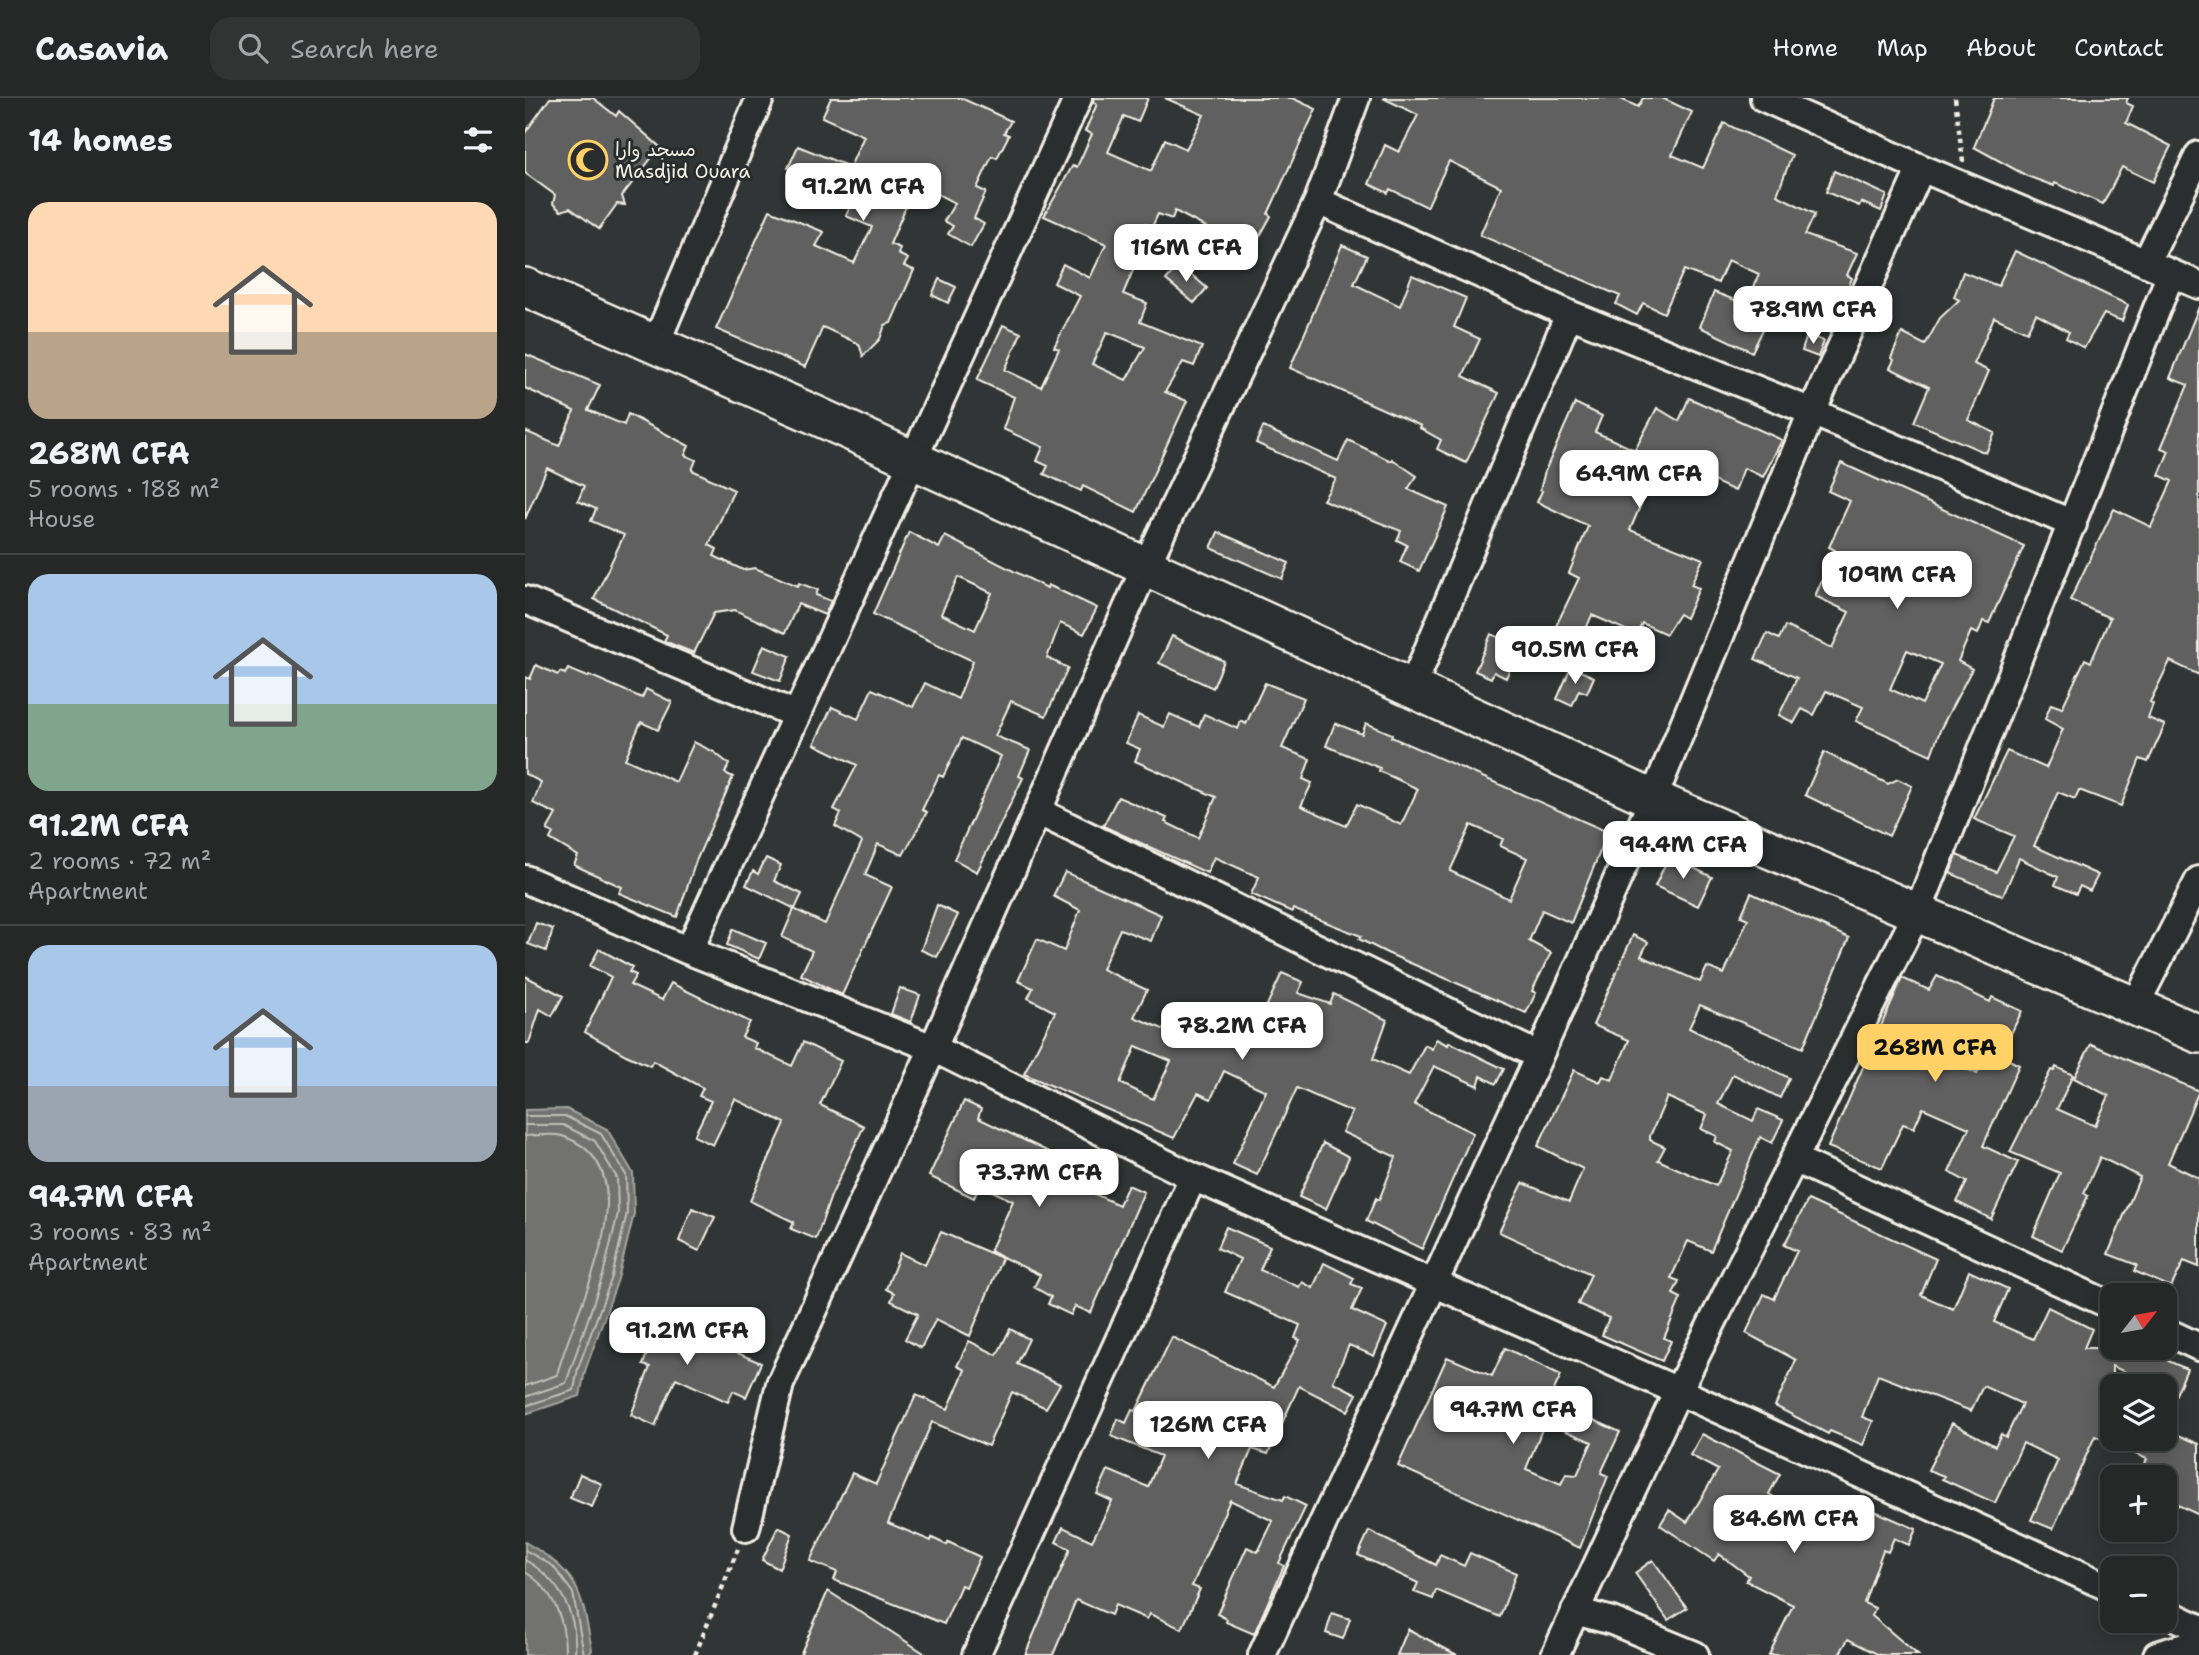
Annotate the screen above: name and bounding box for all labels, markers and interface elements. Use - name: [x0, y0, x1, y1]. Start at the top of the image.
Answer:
- search box: [210, 17, 700, 80]
- text: Casavia: [35, 26, 168, 71]
- icon: search: [234, 29, 272, 67]
- text: Search here: [290, 31, 439, 66]
- text: Home: [1772, 32, 1838, 64]
- text: Map: [1876, 32, 1928, 64]
- text: About: [1966, 32, 2036, 64]
- text: Contact: [2074, 32, 2164, 64]
- text: 14 homes: [28, 120, 173, 161]
- icon: filters: [459, 121, 497, 159]
- place label: مسجد وارا Masdjid Ouara: [615, 137, 751, 184]
- mosque icon: مسجد وارا Masdjid Ouara: [567, 139, 609, 181]
- pin: 91.2M CFA: [783, 164, 943, 223]
- text: 91.2M CFA: [801, 171, 925, 201]
- pin: 116M CFA: [1114, 225, 1258, 284]
- text: 116M CFA: [1130, 232, 1242, 262]
- icon: home: [200, 247, 326, 373]
- pin: 78.9M CFA: [1733, 286, 1893, 346]
- text: 78.9M CFA: [1749, 294, 1877, 324]
- text: 268M CFA: [28, 433, 190, 474]
- pin: 64.9M CFA: [1559, 450, 1719, 510]
- text: 64.9M CFA: [1576, 458, 1702, 488]
- text: 5 rooms · 188 m²: [28, 474, 220, 504]
- text: House: [28, 504, 96, 534]
- pin: 109M CFA: [1825, 552, 1969, 611]
- text: 109M CFA: [1838, 559, 1956, 589]
- icon: home: [200, 619, 326, 745]
- pin: 90.5M CFA: [1495, 626, 1655, 686]
- text: 90.5M CFA: [1511, 634, 1639, 664]
- text: 91.2M CFA: [28, 805, 189, 846]
- pin: 94.4M CFA: [1603, 822, 1763, 881]
- text: 94.4M CFA: [1619, 829, 1747, 859]
- text: 2 rooms · 72 m²: [28, 846, 211, 876]
- text: Apartment: [28, 876, 148, 906]
- icon: home: [200, 990, 326, 1116]
- pin: 78.2M CFA: [1162, 1002, 1322, 1062]
- text: 78.2M CFA: [1177, 1010, 1307, 1040]
- pin: 268M CFA: [1863, 1024, 2007, 1084]
- text: 268M CFA: [1873, 1032, 1997, 1062]
- pin: 73.7M CFA: [959, 1150, 1119, 1209]
- text: 73.7M CFA: [976, 1157, 1102, 1187]
- text: 94.7M CFA: [28, 1176, 194, 1217]
- text: 3 rooms · 83 m²: [28, 1217, 212, 1247]
- text: Apartment: [28, 1247, 148, 1277]
- north arrow: [2100, 1283, 2177, 1360]
- map controls: [2100, 1283, 2177, 1633]
- pin: 91.2M CFA: [607, 1308, 767, 1367]
- text: 91.2M CFA: [625, 1315, 749, 1345]
- button: layers: [2100, 1374, 2177, 1451]
- pin: 94.7M CFA: [1433, 1386, 1593, 1446]
- text: 94.7M CFA: [1449, 1394, 1577, 1424]
- pin: 126M CFA: [1136, 1402, 1280, 1461]
- text: 126M CFA: [1149, 1409, 1267, 1439]
- button: +: [2100, 1465, 2177, 1542]
- pin: 84.6M CFA: [1714, 1496, 1874, 1555]
- text: 84.6M CFA: [1729, 1503, 1859, 1533]
- button: −: [2100, 1556, 2177, 1633]

